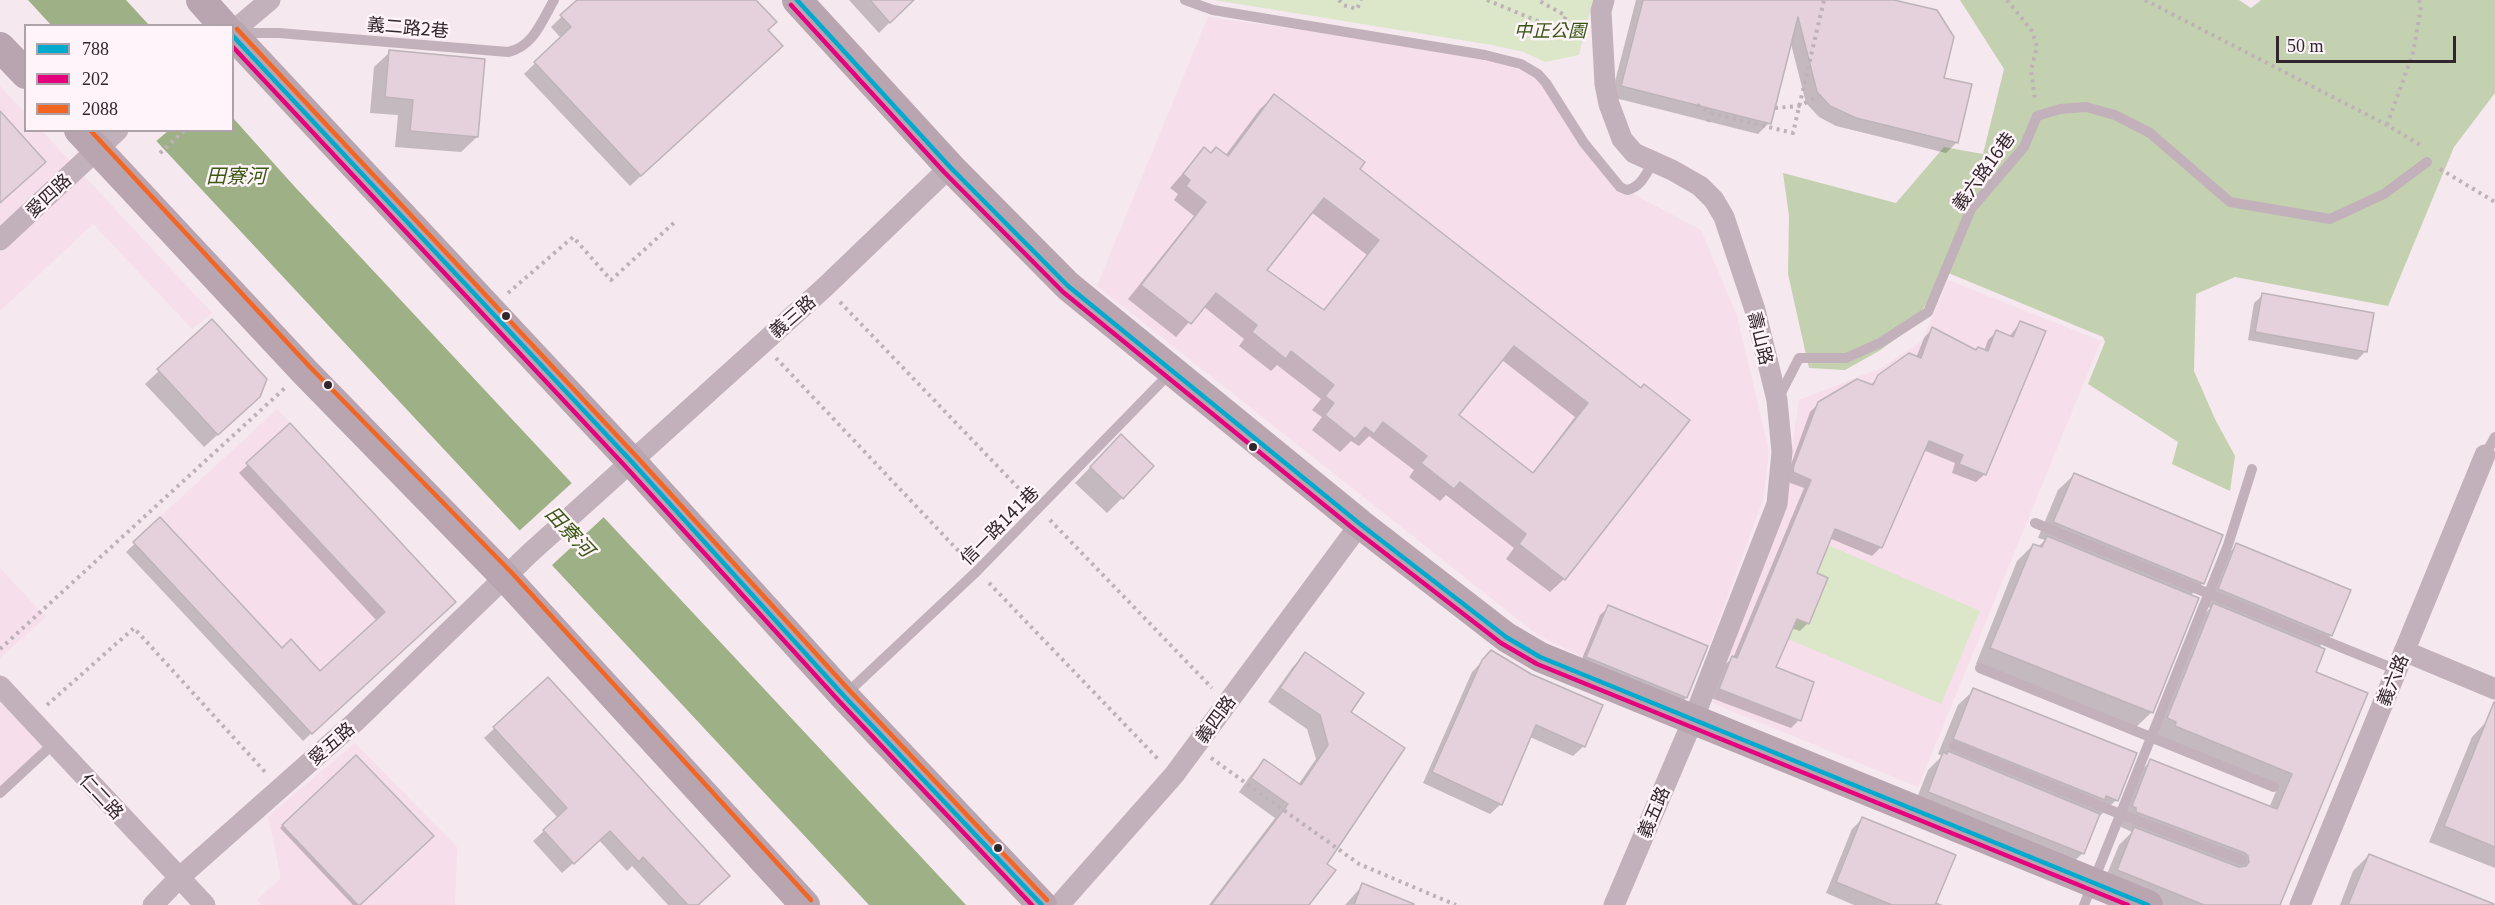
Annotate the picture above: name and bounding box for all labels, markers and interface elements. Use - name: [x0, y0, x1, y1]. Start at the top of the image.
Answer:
- street label: 義二路2巷: [366, 13, 450, 41]
- park label: 中正公園: [1514, 19, 1586, 41]
- legend: [24, 24, 234, 132]
- scale bar: [2279, 24, 2459, 62]
- text: 50 m: [2287, 36, 2324, 56]
- text: 788: [82, 39, 109, 59]
- text: 202: [82, 69, 109, 89]
- text: 2088: [82, 99, 118, 119]
- street label: 義六路16巷: [1947, 127, 2019, 215]
- water label: 田寮河: [206, 163, 266, 187]
- street label: 愛四路: [21, 169, 75, 221]
- street label: 義三路: [765, 290, 819, 342]
- street label: 壽山路: [1744, 309, 1778, 367]
- unlabelled marker: [500, 310, 512, 322]
- unlabelled marker: [322, 379, 334, 391]
- unlabelled marker: [1247, 441, 1259, 453]
- street label: 信一路141巷: [955, 481, 1043, 569]
- water label: 田寮河: [541, 501, 599, 561]
- street label: 義六路: [2372, 651, 2412, 709]
- street label: 義四路: [1190, 691, 1240, 747]
- street label: 愛五路: [304, 717, 358, 769]
- street label: 仁二路: [76, 769, 128, 823]
- street label: 義五路: [1633, 783, 1673, 841]
- unlabelled marker: [992, 842, 1004, 854]

